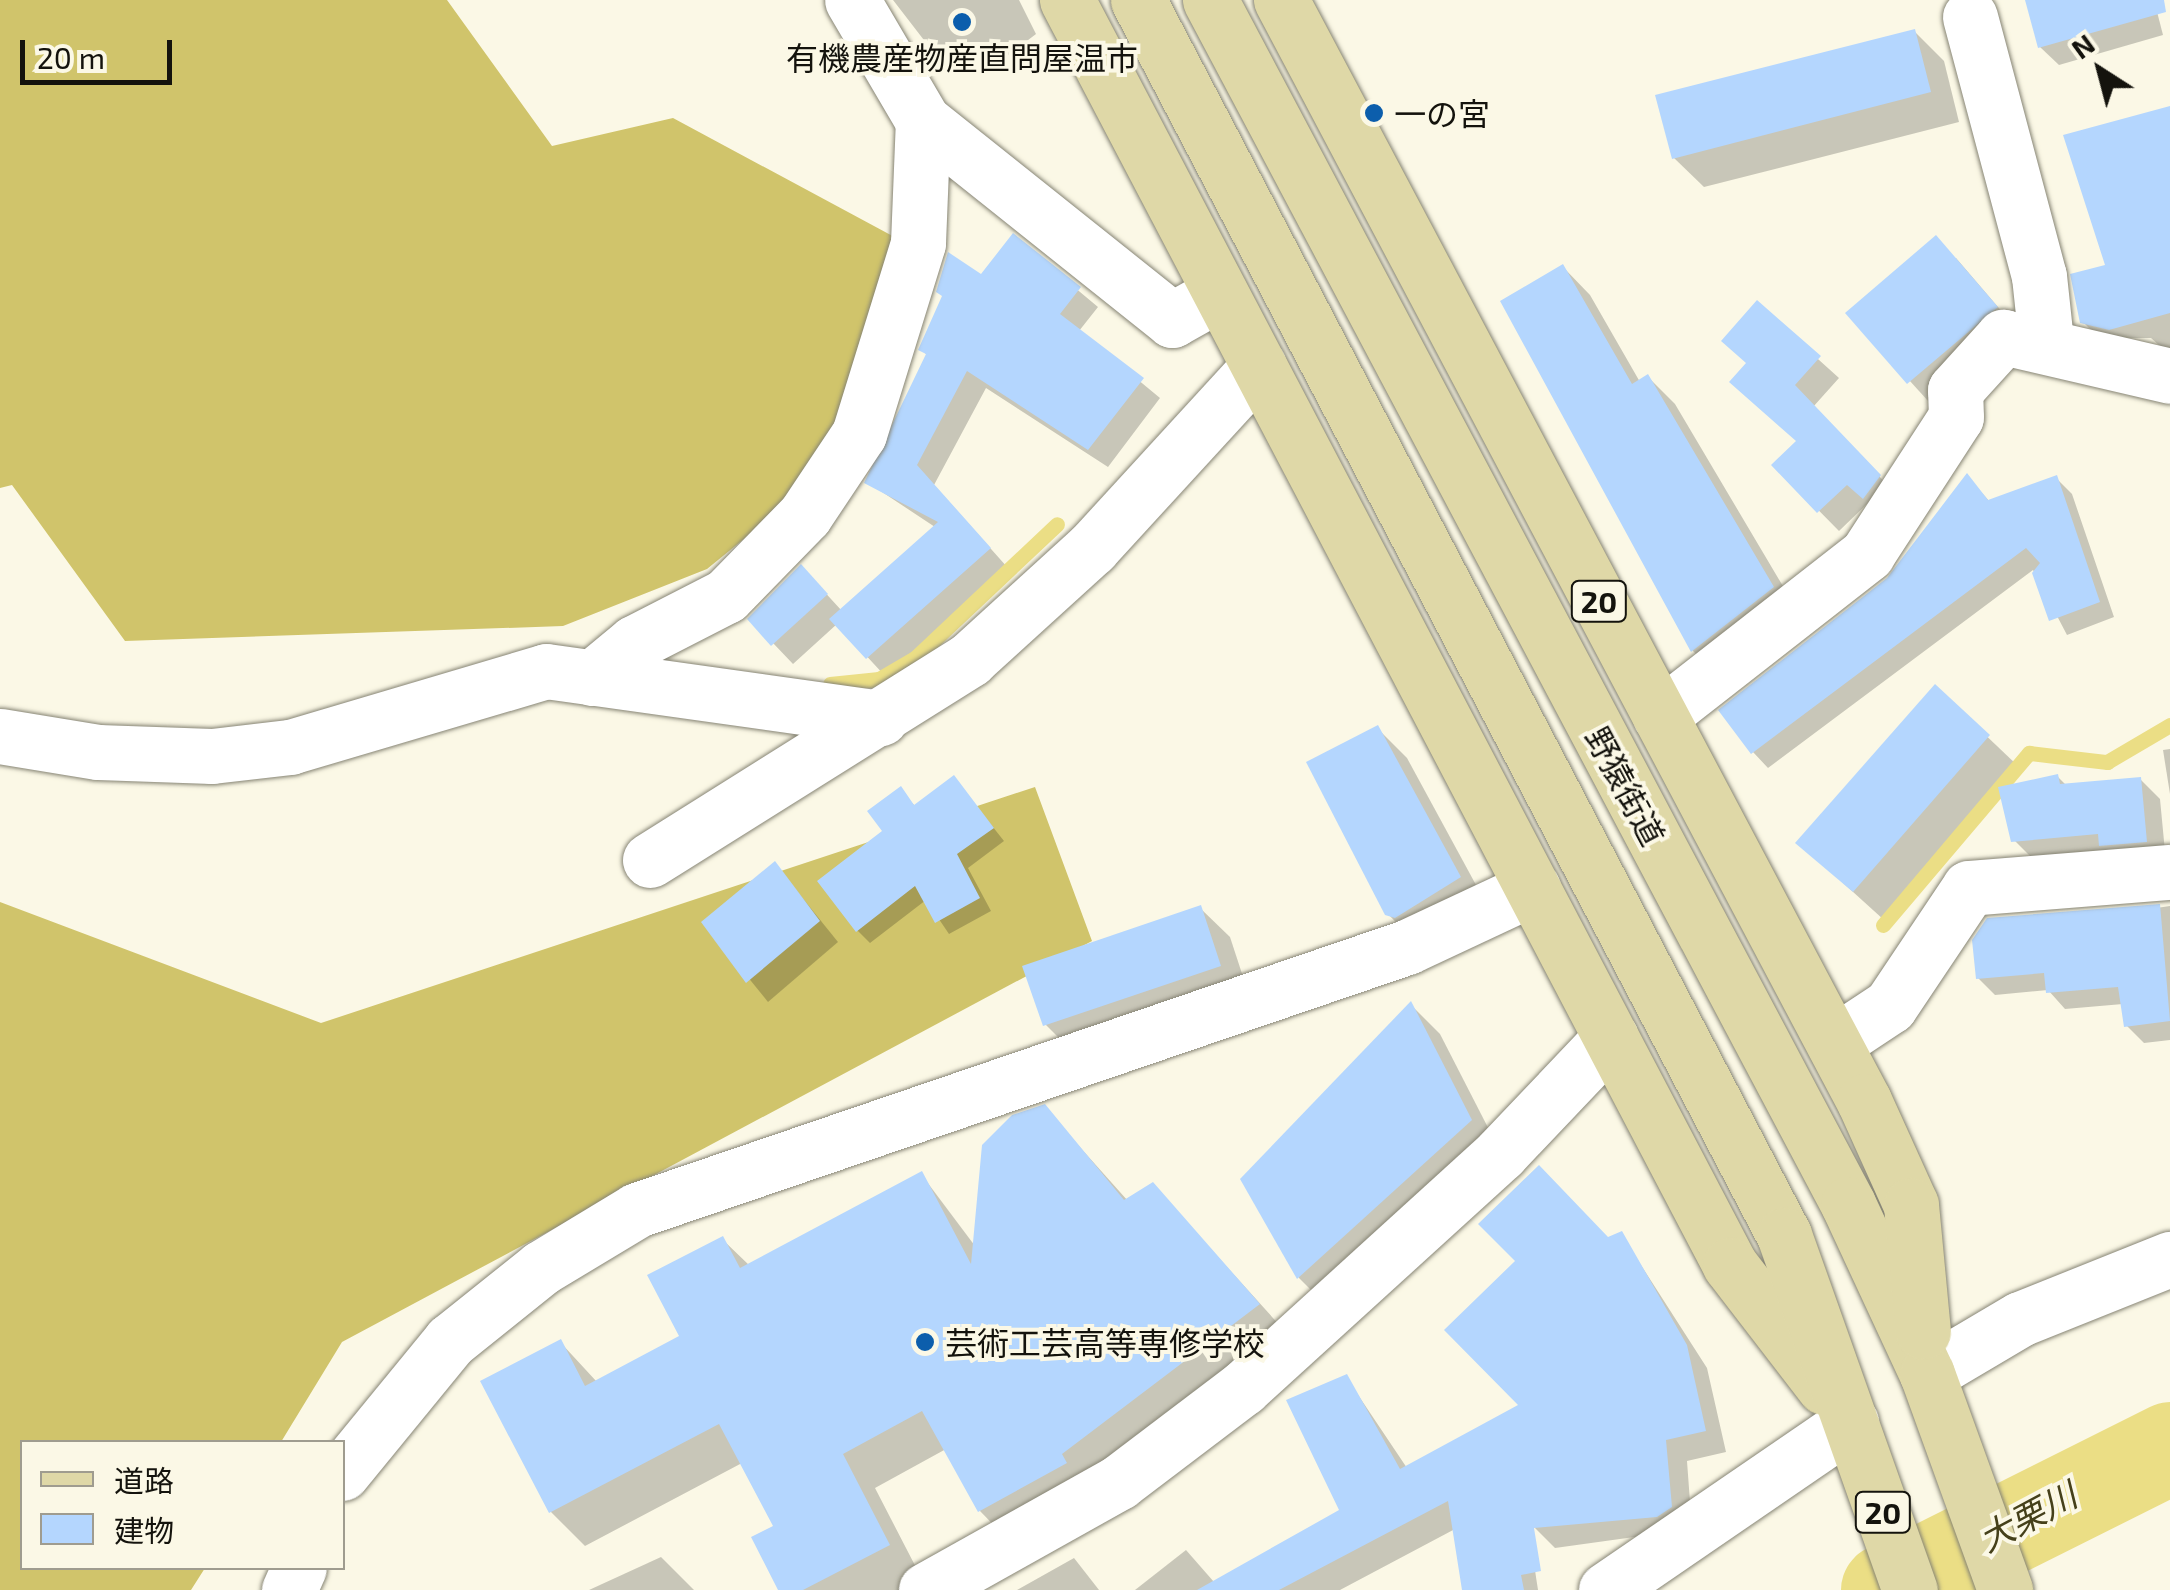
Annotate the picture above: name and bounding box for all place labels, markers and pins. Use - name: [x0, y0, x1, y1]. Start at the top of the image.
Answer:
- marker: 有機農産物産直問屋温市: [951, 11, 973, 33]
- place label: 有機農産物産直問屋温市: [786, 38, 1138, 76]
- place label: 一の宮: [1394, 94, 1490, 132]
- marker: 一の宮: [1363, 102, 1385, 124]
- place label: 芸術工芸高等専修学校: [945, 1323, 1265, 1361]
- marker: 芸術工芸高等専修学校: [914, 1331, 936, 1353]

